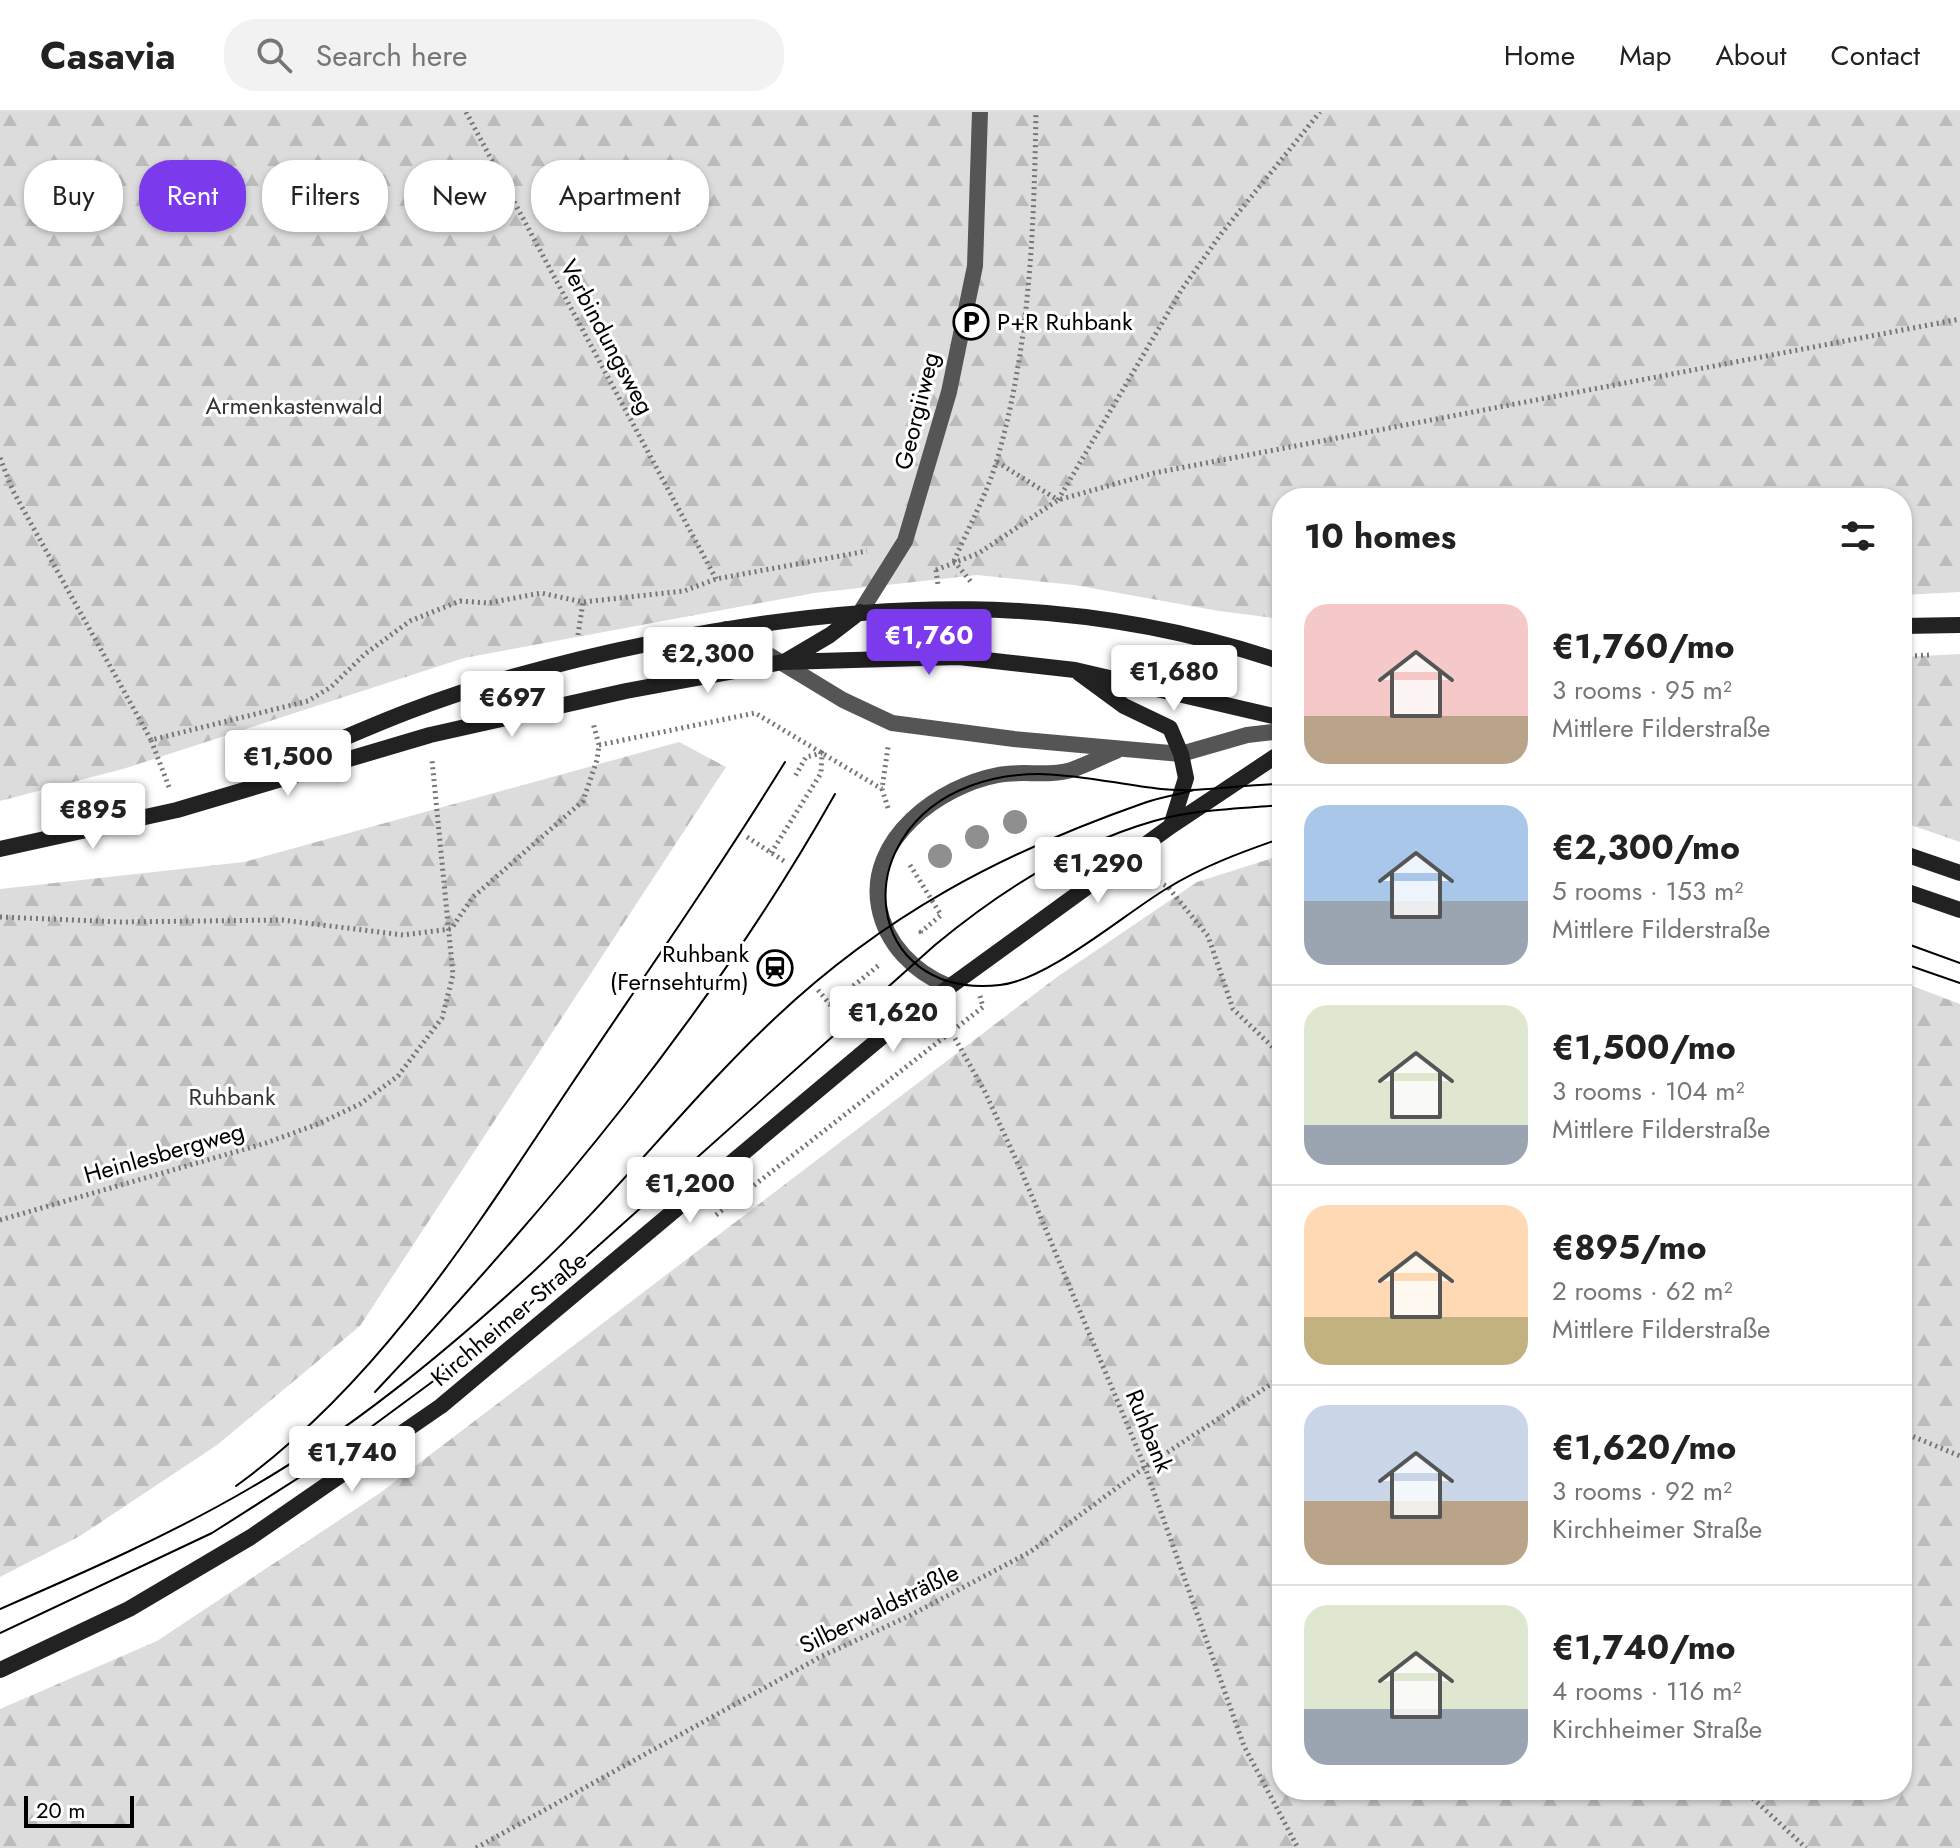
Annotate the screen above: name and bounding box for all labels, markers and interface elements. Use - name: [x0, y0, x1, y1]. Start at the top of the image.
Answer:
- search box: [224, 19, 784, 91]
- text: Casavia: [40, 28, 176, 83]
- icon: search: [252, 33, 296, 77]
- text: Search here: [316, 34, 468, 77]
- text: Home: [1504, 35, 1575, 76]
- text: Map: [1619, 35, 1671, 76]
- text: About: [1715, 35, 1787, 76]
- text: Contact: [1831, 35, 1920, 76]
- chip: Buy: [24, 160, 123, 232]
- chip: Rent: [139, 160, 246, 232]
- chip: Filters: [262, 160, 388, 232]
- chip: New: [404, 160, 515, 232]
- chip: Apartment: [531, 160, 709, 232]
- street label: Verbindungsweg: [552, 253, 663, 421]
- parking icon: P+R Ruhbank: [952, 303, 990, 341]
- place label: P+R Ruhbank: [997, 304, 1133, 339]
- street label: Georgiiweg: [885, 348, 948, 473]
- park label: Armenkastenwald: [205, 388, 383, 423]
- text: 10 homes: [1304, 512, 1456, 561]
- icon: filters: [1836, 514, 1880, 558]
- pin: €1,760: [864, 609, 994, 677]
- text: €1,760: [885, 616, 973, 654]
- text: €1,760/mo: [1552, 622, 1735, 671]
- pin: €2,300: [643, 627, 773, 695]
- text: €2,300: [661, 634, 755, 672]
- icon: home: [1368, 636, 1464, 732]
- pin: €1,680: [1109, 645, 1239, 713]
- text: €1,680: [1129, 652, 1219, 690]
- pin: €697: [465, 671, 559, 739]
- text: 3 rooms · 95 m²: [1552, 671, 1732, 709]
- text: €697: [479, 678, 545, 716]
- text: Mittlere Filderstraße: [1552, 709, 1770, 747]
- pin: €1,500: [223, 730, 353, 798]
- text: €1,500: [243, 737, 333, 775]
- pin: €895: [46, 783, 140, 851]
- text: €895: [59, 790, 127, 828]
- text: €2,300/mo: [1552, 823, 1740, 872]
- pin: €1,290: [1033, 837, 1163, 905]
- icon: home: [1368, 837, 1464, 933]
- text: €1,290: [1053, 844, 1143, 882]
- text: 5 rooms · 153 m²: [1552, 872, 1743, 910]
- text: Mittlere Filderstraße: [1552, 910, 1770, 948]
- place label: Ruhbank (Fernsehturm): [610, 936, 749, 999]
- station icon: Ruhbank (Fernsehturm): [756, 949, 794, 987]
- pin: €1,620: [828, 986, 958, 1054]
- text: €1,620: [848, 993, 938, 1031]
- text: €1,500/mo: [1552, 1023, 1736, 1072]
- icon: home: [1368, 1037, 1464, 1133]
- text: 3 rooms · 104 m²: [1552, 1072, 1745, 1110]
- park label: Ruhbank: [188, 1079, 276, 1114]
- text: Mittlere Filderstraße: [1552, 1110, 1770, 1148]
- street label: Heinlesbergweg: [79, 1113, 248, 1192]
- pin: €1,200: [625, 1157, 755, 1225]
- text: €1,200: [645, 1164, 735, 1202]
- text: €895/mo: [1552, 1223, 1707, 1272]
- icon: home: [1368, 1237, 1464, 1333]
- street label: Kirchheimer Straße: [423, 1243, 594, 1394]
- text: 2 rooms · 62 m²: [1552, 1272, 1733, 1310]
- text: Mittlere Filderstraße: [1552, 1310, 1770, 1348]
- street label: Ruhbank: [1117, 1384, 1182, 1478]
- text: €1,620/mo: [1552, 1423, 1736, 1472]
- pin: €1,740: [287, 1426, 417, 1494]
- text: €1,740: [307, 1433, 397, 1471]
- icon: home: [1368, 1437, 1464, 1533]
- text: 3 rooms · 92 m²: [1552, 1472, 1732, 1510]
- text: Kirchheimer Straße: [1552, 1510, 1762, 1548]
- street label: Silberwaldsträßle: [793, 1555, 965, 1662]
- text: €1,740/mo: [1552, 1623, 1736, 1672]
- icon: home: [1368, 1637, 1464, 1733]
- text: 4 rooms · 116 m²: [1552, 1672, 1742, 1710]
- text: Kirchheimer Straße: [1552, 1710, 1762, 1748]
- scale bar: [24, 1792, 134, 1828]
- text: 20 m: [36, 1794, 85, 1826]

